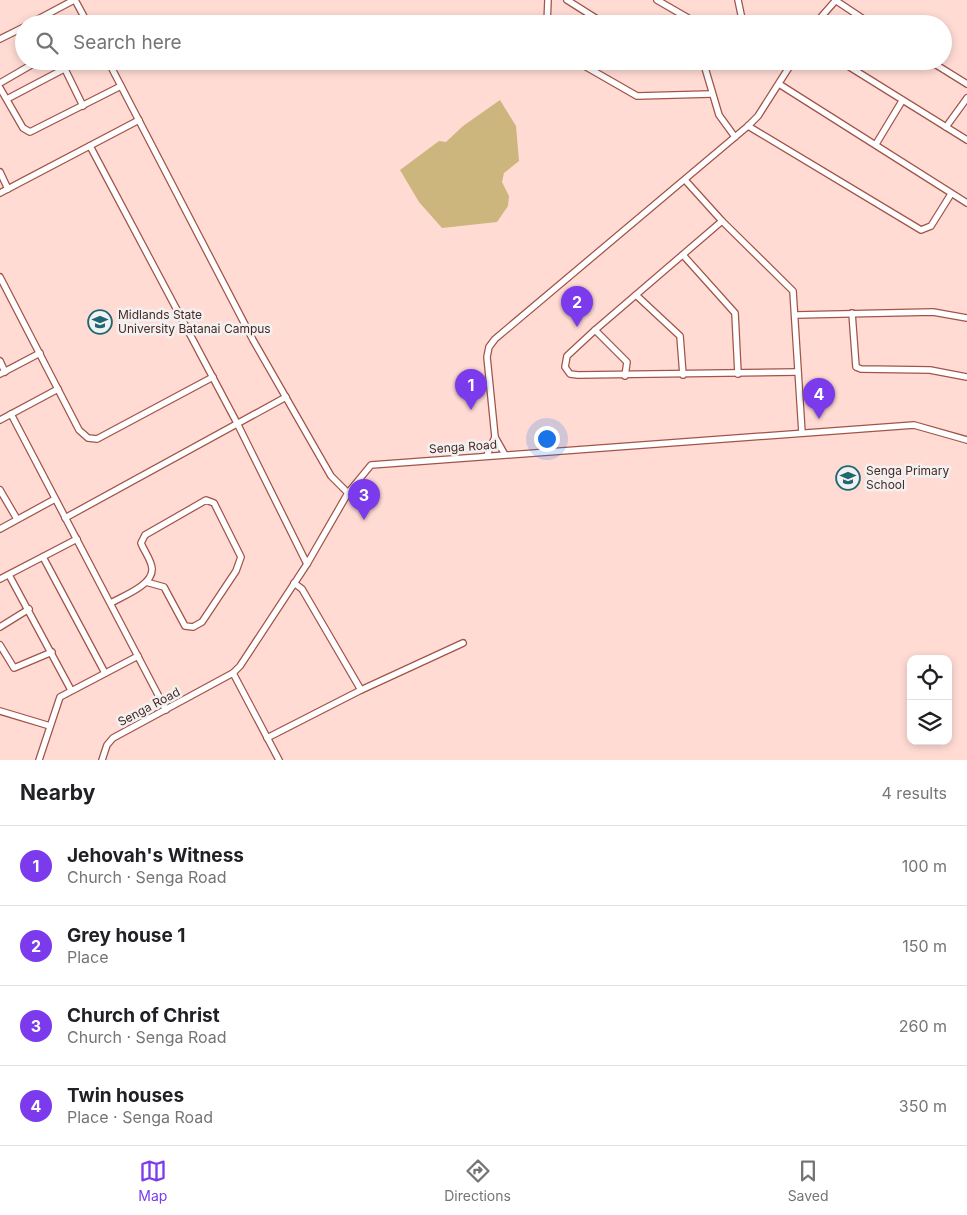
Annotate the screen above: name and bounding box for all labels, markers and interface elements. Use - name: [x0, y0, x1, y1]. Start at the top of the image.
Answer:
- search box: [15, 15, 952, 70]
- icon: search: [33, 29, 61, 57]
- text: Search here: [73, 31, 182, 54]
- pin: 2: [561, 286, 593, 327]
- place label: Midlands State University Batanai Campus: [118, 307, 271, 336]
- school or university icon: Midlands State University Batanai Campus: [87, 309, 113, 335]
- pin: 1: [455, 369, 487, 410]
- pin: 4: [803, 378, 835, 419]
- your location: [534, 426, 560, 452]
- street label: Senga Road: [428, 437, 498, 456]
- place label: Senga Primary School: [866, 463, 949, 492]
- school or university icon: Senga Primary School: [835, 465, 861, 491]
- pin: 3: [348, 479, 380, 520]
- map controls: [907, 655, 952, 745]
- button: locate: [907, 655, 952, 700]
- street label: Senga Road: [115, 684, 182, 729]
- button: layers: [907, 700, 952, 745]
- text: Nearby: [20, 780, 95, 805]
- text: 4 results: [882, 783, 947, 803]
- text: Jehovah's Witness: [67, 844, 244, 867]
- text: 1: [33, 856, 39, 876]
- text: 100 m: [902, 856, 947, 876]
- text: Church · Senga Road: [67, 867, 227, 887]
- text: Grey house 1: [67, 924, 185, 947]
- text: 2: [31, 936, 41, 956]
- text: 150 m: [902, 936, 947, 956]
- text: Place: [67, 947, 109, 967]
- text: Church of Christ: [67, 1004, 220, 1027]
- text: 3: [31, 1016, 41, 1036]
- text: 260 m: [899, 1016, 947, 1036]
- text: Church · Senga Road: [67, 1027, 227, 1047]
- text: Twin houses: [67, 1084, 184, 1107]
- text: 4: [31, 1096, 41, 1116]
- text: 350 m: [899, 1096, 947, 1116]
- text: Place · Senga Road: [67, 1107, 213, 1127]
- tab: Map: [138, 1157, 167, 1204]
- tab: Directions: [444, 1157, 511, 1204]
- tab: Saved: [788, 1157, 829, 1204]

